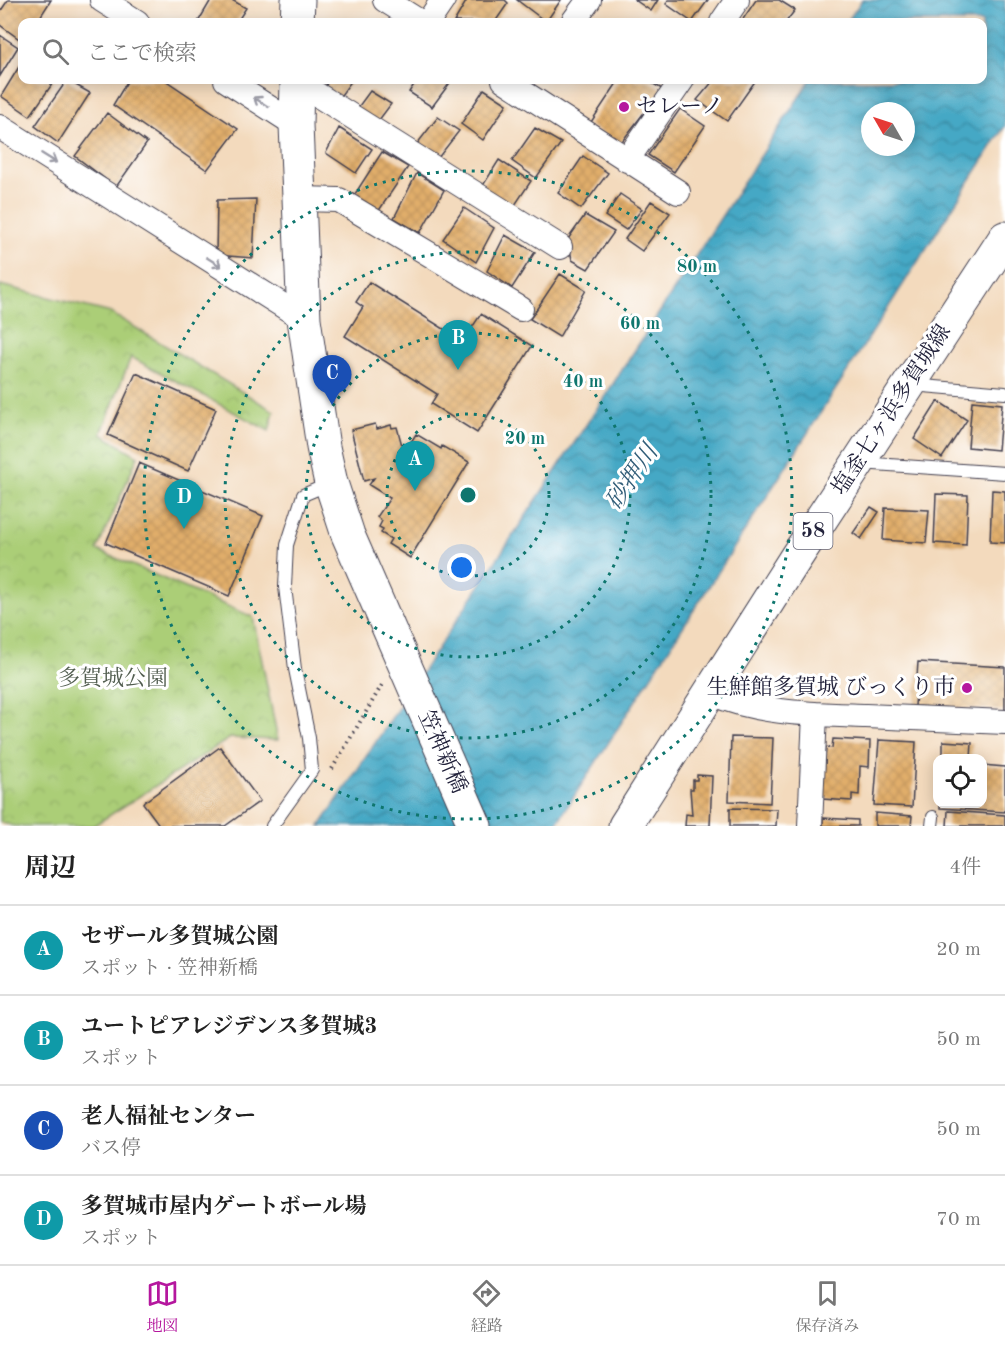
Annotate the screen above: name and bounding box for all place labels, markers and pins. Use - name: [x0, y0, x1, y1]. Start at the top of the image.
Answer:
- place label: セレーノ: [636, 96, 724, 118]
- marker: セレーノ: [617, 100, 631, 114]
- pin: B: [438, 320, 478, 370]
- pin: C: [312, 356, 352, 405]
- pin: A: [396, 442, 434, 491]
- pin: D: [164, 480, 204, 529]
- centre of rings: [458, 485, 478, 505]
- place label: 生鮮館多賀城 びっくり市: [707, 675, 955, 699]
- marker: 生鮮館多賀城 びっくり市: [960, 681, 974, 695]

